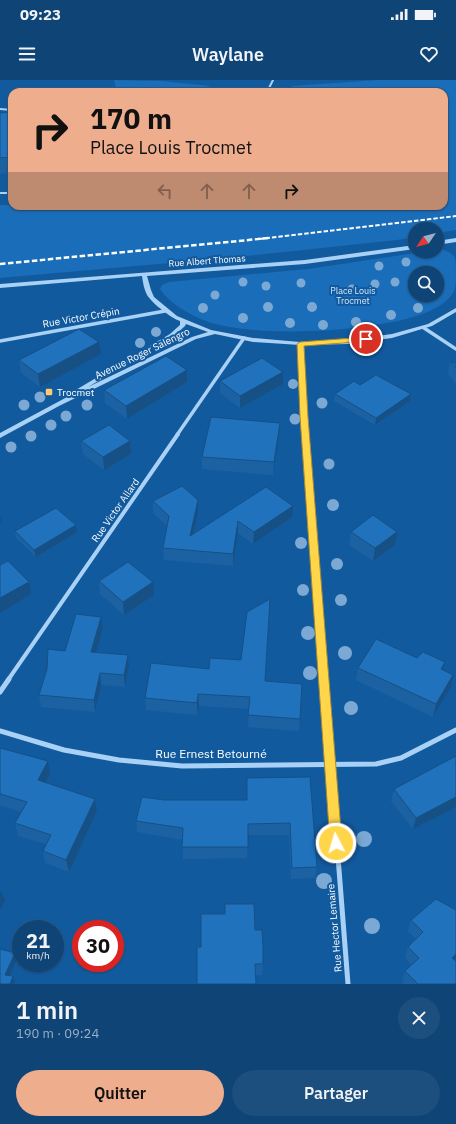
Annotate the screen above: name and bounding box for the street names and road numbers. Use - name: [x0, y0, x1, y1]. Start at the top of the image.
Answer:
- street label: Rue Albert Thomas: [168, 252, 246, 269]
- street label: Rue Victor Crépin: [42, 304, 121, 331]
- street label: Avenue Roger Salengro: [93, 325, 192, 382]
- street label: Rue Victor Allard: [89, 476, 142, 545]
- street label: Rue Ernest Betourné: [155, 746, 267, 761]
- street label: Rue Hector Lemaire: [324, 883, 345, 973]

